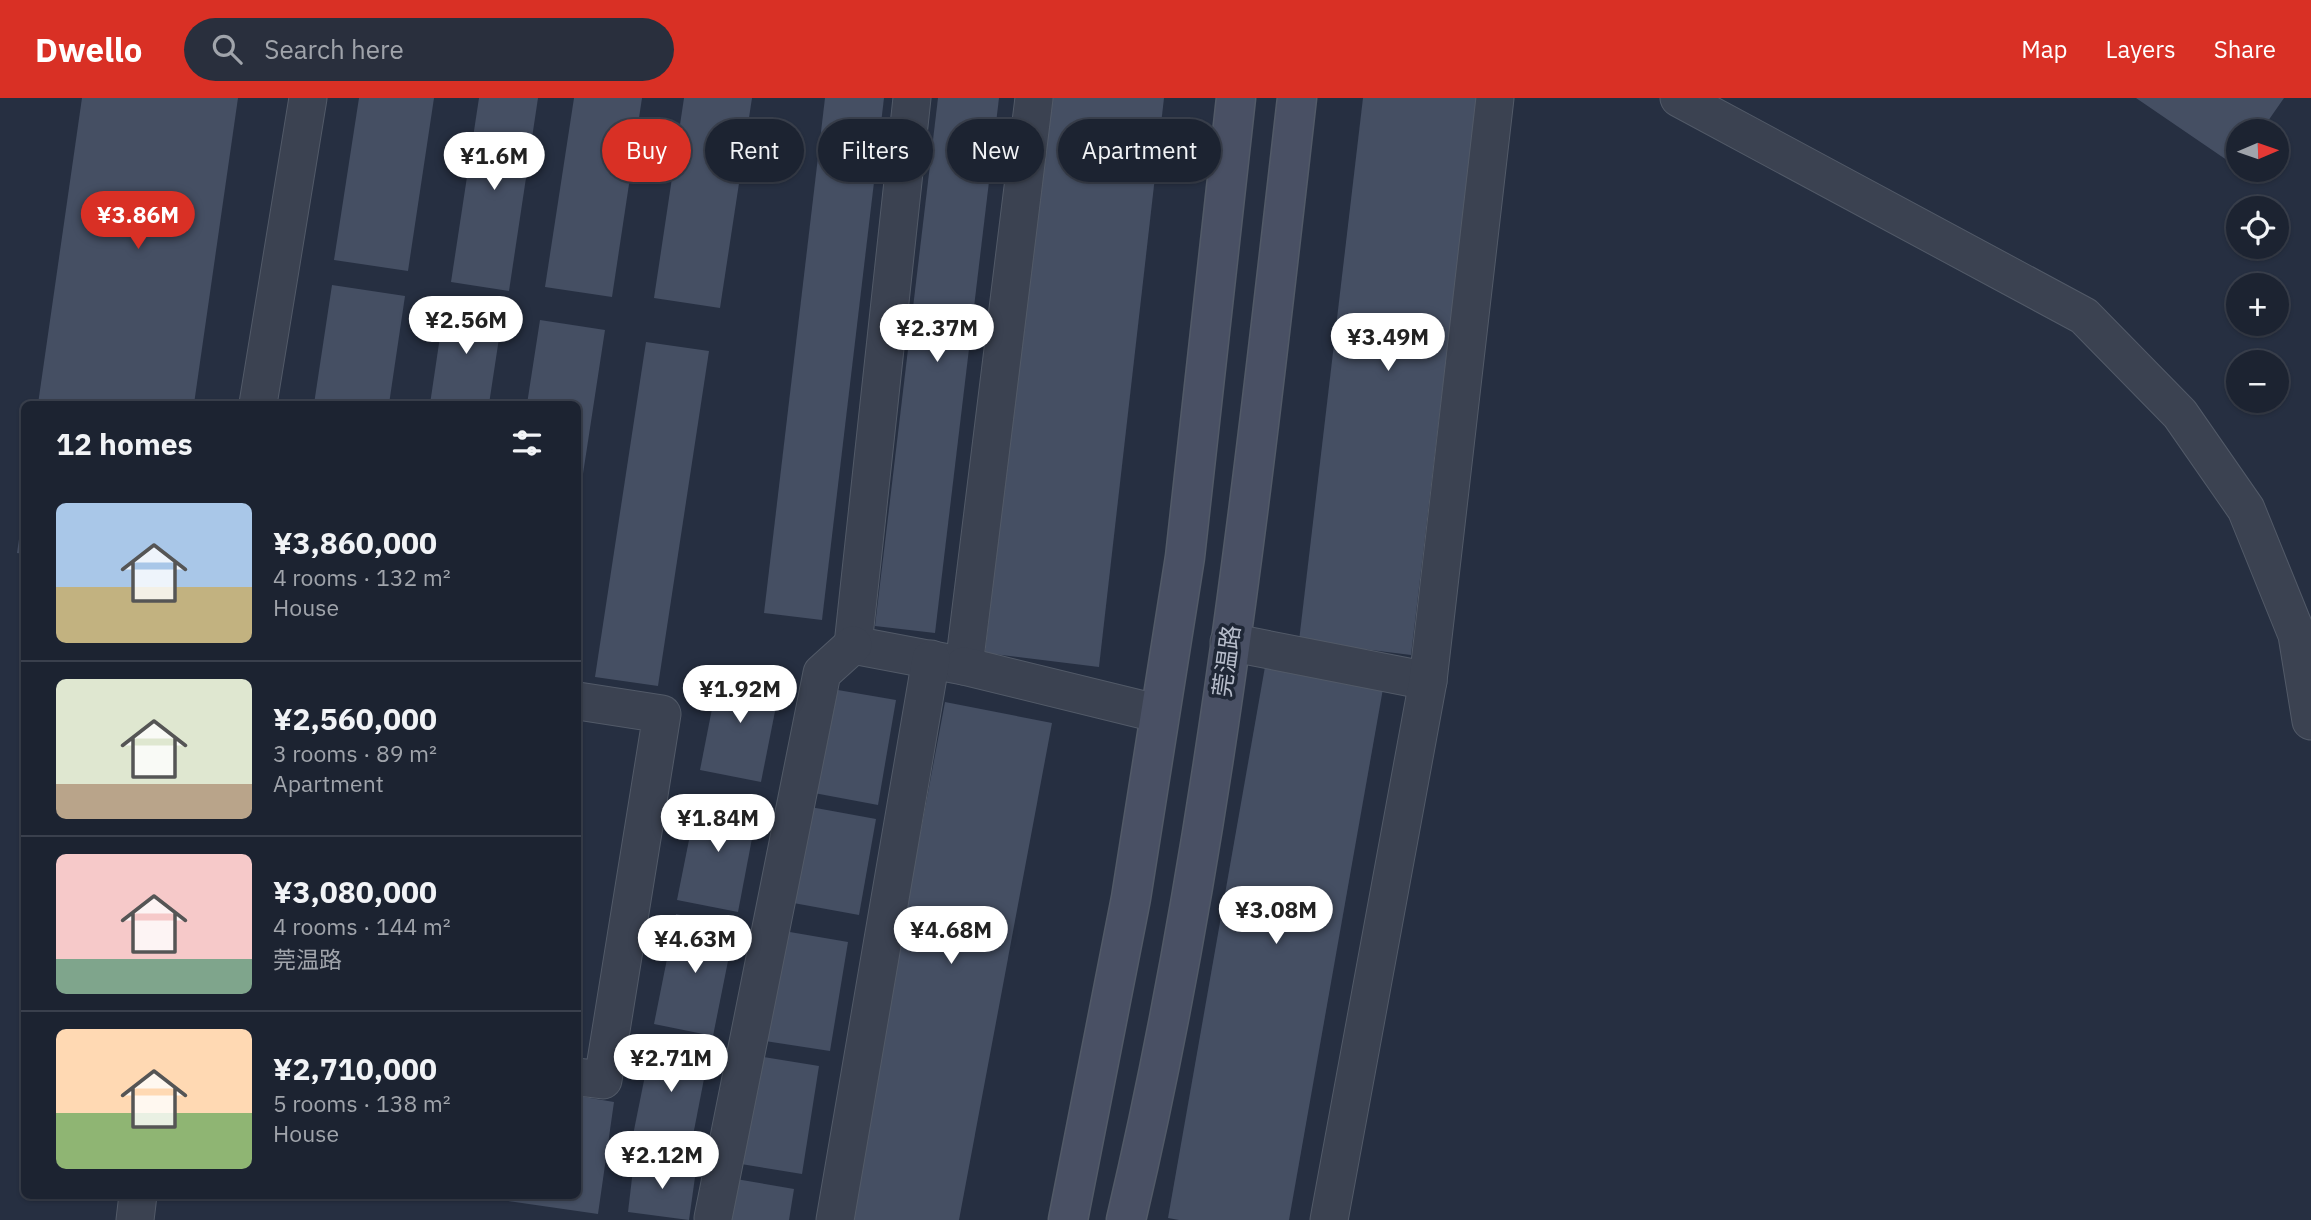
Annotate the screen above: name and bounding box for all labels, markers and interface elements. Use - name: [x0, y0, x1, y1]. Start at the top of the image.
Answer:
- search box: [184, 18, 674, 81]
- text: Dwello: [35, 28, 142, 71]
- icon: search: [208, 30, 246, 68]
- text: Search here: [264, 32, 404, 66]
- text: Map: [2021, 33, 2068, 65]
- text: Layers: [2106, 33, 2176, 65]
- text: Share: [2214, 33, 2276, 65]
- chip: Buy: [602, 119, 691, 182]
- chip: Rent: [705, 119, 804, 182]
- chip: Filters: [818, 119, 933, 182]
- chip: New: [947, 119, 1044, 182]
- chip: Apartment: [1058, 119, 1221, 182]
- north arrow: [2226, 119, 2289, 182]
- map controls: [2226, 119, 2289, 413]
- pin: ¥1.6M: [445, 132, 543, 192]
- text: ¥1.6M: [460, 140, 528, 170]
- pin: ¥3.86M: [81, 192, 195, 251]
- button: locate: [2226, 196, 2289, 259]
- text: ¥3.86M: [97, 199, 179, 229]
- button: +: [2226, 273, 2289, 336]
- pin: ¥2.56M: [409, 296, 523, 356]
- text: ¥2.56M: [425, 304, 507, 334]
- pin: ¥2.37M: [880, 304, 994, 364]
- text: ¥2.37M: [896, 312, 978, 342]
- pin: ¥3.49M: [1331, 314, 1445, 373]
- text: ¥3.49M: [1347, 321, 1429, 351]
- button: −: [2226, 350, 2289, 413]
- text: 12 homes: [56, 424, 193, 463]
- icon: filters: [508, 424, 546, 462]
- text: ¥3,860,000: [273, 523, 437, 562]
- icon: home: [112, 531, 196, 615]
- text: 4 rooms · 132 m²: [273, 562, 451, 592]
- text: House: [273, 592, 339, 622]
- street label: 莞温路: [1205, 623, 1247, 699]
- pin: ¥1.92M: [683, 666, 797, 725]
- text: ¥1.92M: [699, 673, 781, 703]
- text: ¥2,560,000: [273, 699, 437, 738]
- icon: home: [112, 707, 196, 791]
- text: 3 rooms · 89 m²: [273, 738, 437, 768]
- text: Apartment: [273, 768, 384, 798]
- pin: ¥1.84M: [661, 794, 775, 854]
- text: ¥1.84M: [677, 802, 759, 832]
- text: ¥3,080,000: [273, 872, 437, 911]
- icon: home: [112, 882, 196, 966]
- pin: ¥3.08M: [1219, 886, 1333, 946]
- text: ¥3.08M: [1235, 894, 1317, 924]
- pin: ¥4.68M: [894, 906, 1008, 966]
- text: 4 rooms · 144 m²: [273, 911, 451, 941]
- text: ¥4.68M: [910, 914, 992, 944]
- pin: ¥4.63M: [638, 916, 752, 975]
- text: ¥4.63M: [654, 923, 736, 953]
- text: 莞温路: [273, 944, 342, 974]
- pin: ¥2.71M: [614, 1034, 728, 1094]
- text: ¥2.71M: [630, 1042, 712, 1072]
- text: ¥2,710,000: [273, 1049, 437, 1088]
- icon: home: [112, 1057, 196, 1141]
- text: 5 rooms · 138 m²: [273, 1088, 451, 1118]
- text: House: [273, 1118, 339, 1148]
- pin: ¥2.12M: [605, 1132, 719, 1191]
- text: ¥2.12M: [621, 1139, 703, 1169]

